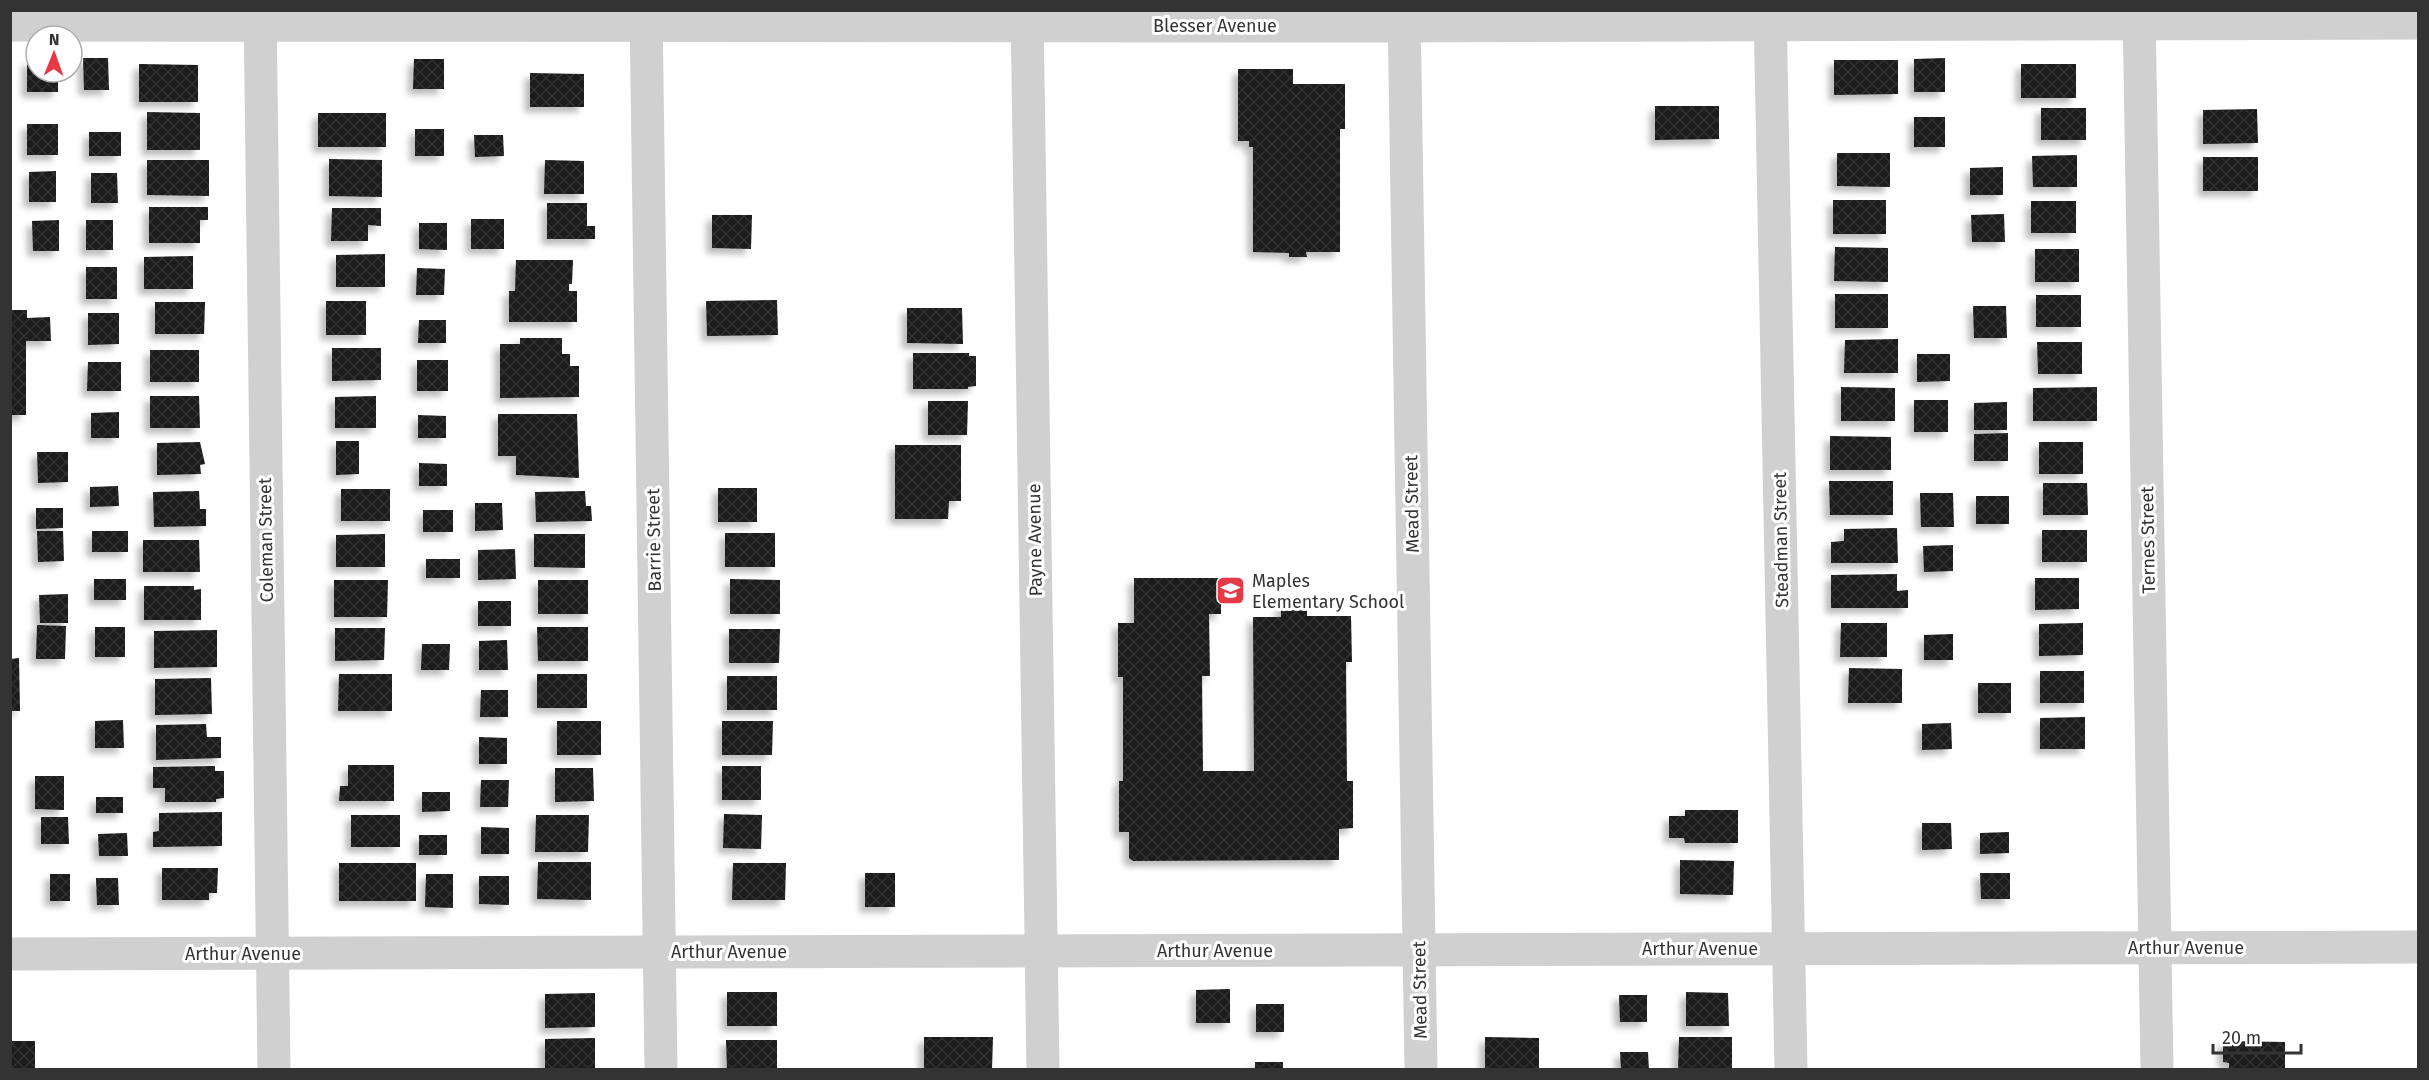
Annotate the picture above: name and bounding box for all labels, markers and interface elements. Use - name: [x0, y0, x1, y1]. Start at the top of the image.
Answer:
- street label: Blesser Avenue: [1153, 15, 1277, 37]
- north arrow: [24, 24, 84, 84]
- text: N: [49, 30, 60, 49]
- street label: Mead Street: [1400, 454, 1424, 553]
- street label: Steadman Street: [1769, 472, 1793, 608]
- street label: Coleman Street: [254, 477, 278, 602]
- street label: Payne Avenue: [1023, 483, 1047, 597]
- street label: Ternes Street: [2136, 486, 2160, 594]
- street label: Barrie Street: [642, 488, 666, 592]
- place label: Maples Elementary School: [1252, 570, 1404, 613]
- school or university icon: Maples Elementary School: [1215, 575, 1247, 607]
- street label: Arthur Avenue: [2128, 937, 2244, 959]
- street label: Arthur Avenue: [1642, 938, 1758, 960]
- street label: Arthur Avenue: [1157, 940, 1273, 962]
- street label: Mead Street: [1408, 940, 1432, 1039]
- street label: Arthur Avenue: [671, 941, 787, 963]
- street label: Arthur Avenue: [185, 943, 301, 965]
- scale bar: [2213, 1017, 2302, 1055]
- text: 20 m: [2222, 1027, 2261, 1049]

